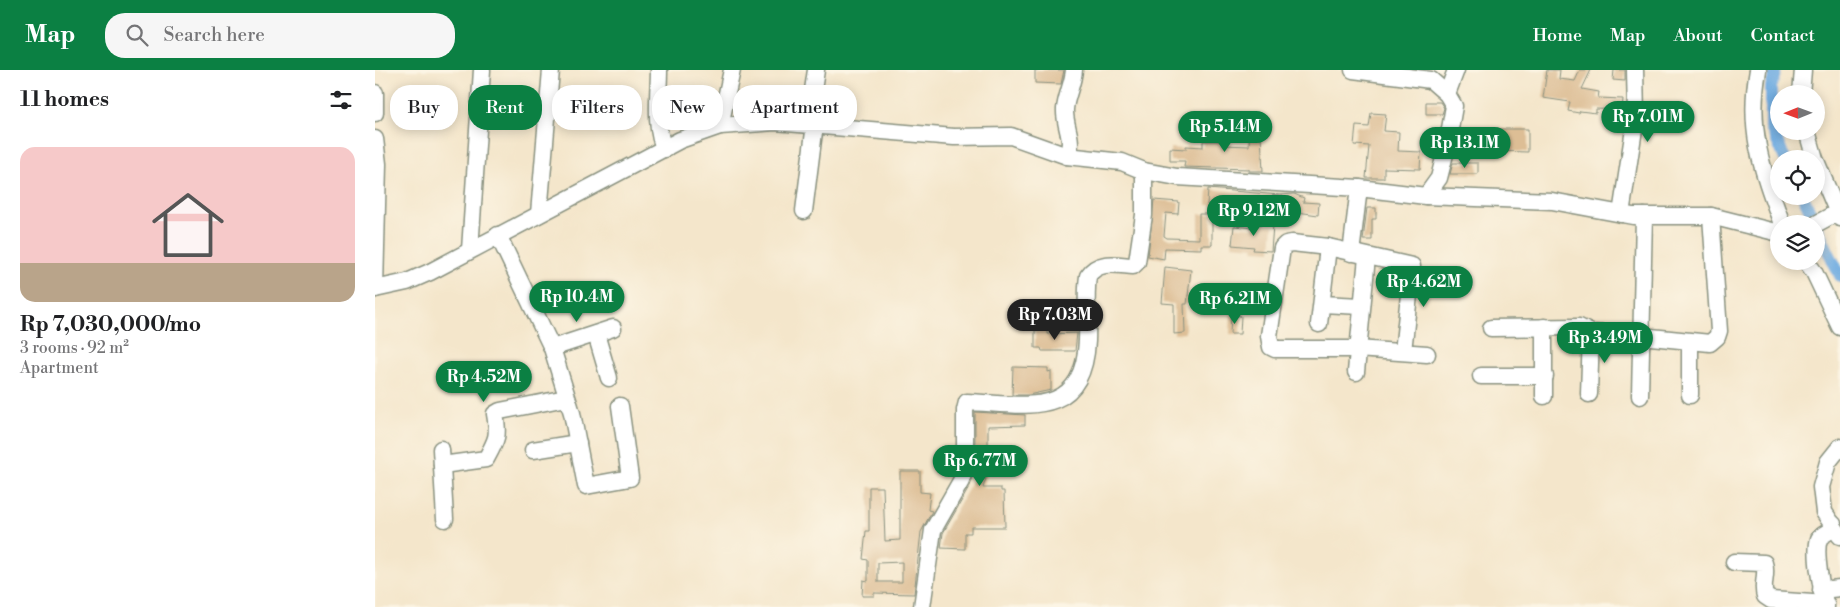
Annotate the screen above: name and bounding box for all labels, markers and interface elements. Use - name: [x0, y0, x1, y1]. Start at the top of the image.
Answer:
- search box: [105, 13, 455, 58]
- text: Map: [25, 20, 75, 50]
- icon: search: [123, 21, 151, 49]
- text: Search here: [163, 23, 265, 47]
- text: Home: [1533, 24, 1582, 47]
- text: Map: [1610, 24, 1646, 47]
- text: About: [1674, 24, 1723, 47]
- text: Contact: [1751, 24, 1815, 47]
- chip: Buy: [390, 85, 458, 130]
- chip: Rent: [468, 85, 542, 130]
- chip: Filters: [552, 85, 642, 130]
- chip: New: [652, 85, 723, 130]
- chip: Apartment: [733, 85, 857, 130]
- north arrow: [1770, 85, 1825, 140]
- map controls: [1770, 85, 1825, 270]
- icon: filters: [327, 86, 355, 114]
- text: 11 homes: [20, 87, 109, 113]
- pin: Rp 7.01M: [1596, 100, 1700, 143]
- text: Rp 7.01M: [1612, 107, 1684, 127]
- pin: Rp 5.14M: [1173, 111, 1277, 153]
- text: Rp 5.14M: [1189, 117, 1261, 137]
- pin: Rp 13.1M: [1413, 126, 1517, 169]
- text: Rp 13.1M: [1431, 133, 1499, 153]
- button: locate: [1770, 150, 1825, 205]
- icon: home: [143, 180, 233, 270]
- pin: Rp 9.12M: [1202, 194, 1306, 237]
- text: Rp 9.12M: [1218, 201, 1290, 221]
- button: layers: [1770, 215, 1825, 270]
- pin: Rp 4.62M: [1372, 266, 1476, 308]
- text: Rp 4.62M: [1387, 272, 1461, 292]
- pin: Rp 10.4M: [525, 280, 629, 323]
- pin: Rp 6.21M: [1183, 282, 1287, 325]
- text: Rp 10.4M: [540, 287, 614, 307]
- text: Rp 6.21M: [1199, 289, 1271, 309]
- pin: Rp 7.03M: [1003, 298, 1107, 341]
- text: Rp 7.03M: [1018, 305, 1092, 325]
- text: Rp 7,030,000/mo: [20, 312, 201, 338]
- pin: Rp 3.49M: [1553, 322, 1657, 364]
- text: Rp 3.49M: [1568, 328, 1642, 348]
- text: 3 rooms · 92 m²: [20, 338, 129, 358]
- text: Apartment: [20, 358, 99, 378]
- pin: Rp 4.52M: [432, 360, 536, 403]
- text: Rp 4.52M: [447, 367, 521, 387]
- pin: Rp 6.77M: [928, 444, 1032, 487]
- text: Rp 6.77M: [944, 451, 1016, 471]

